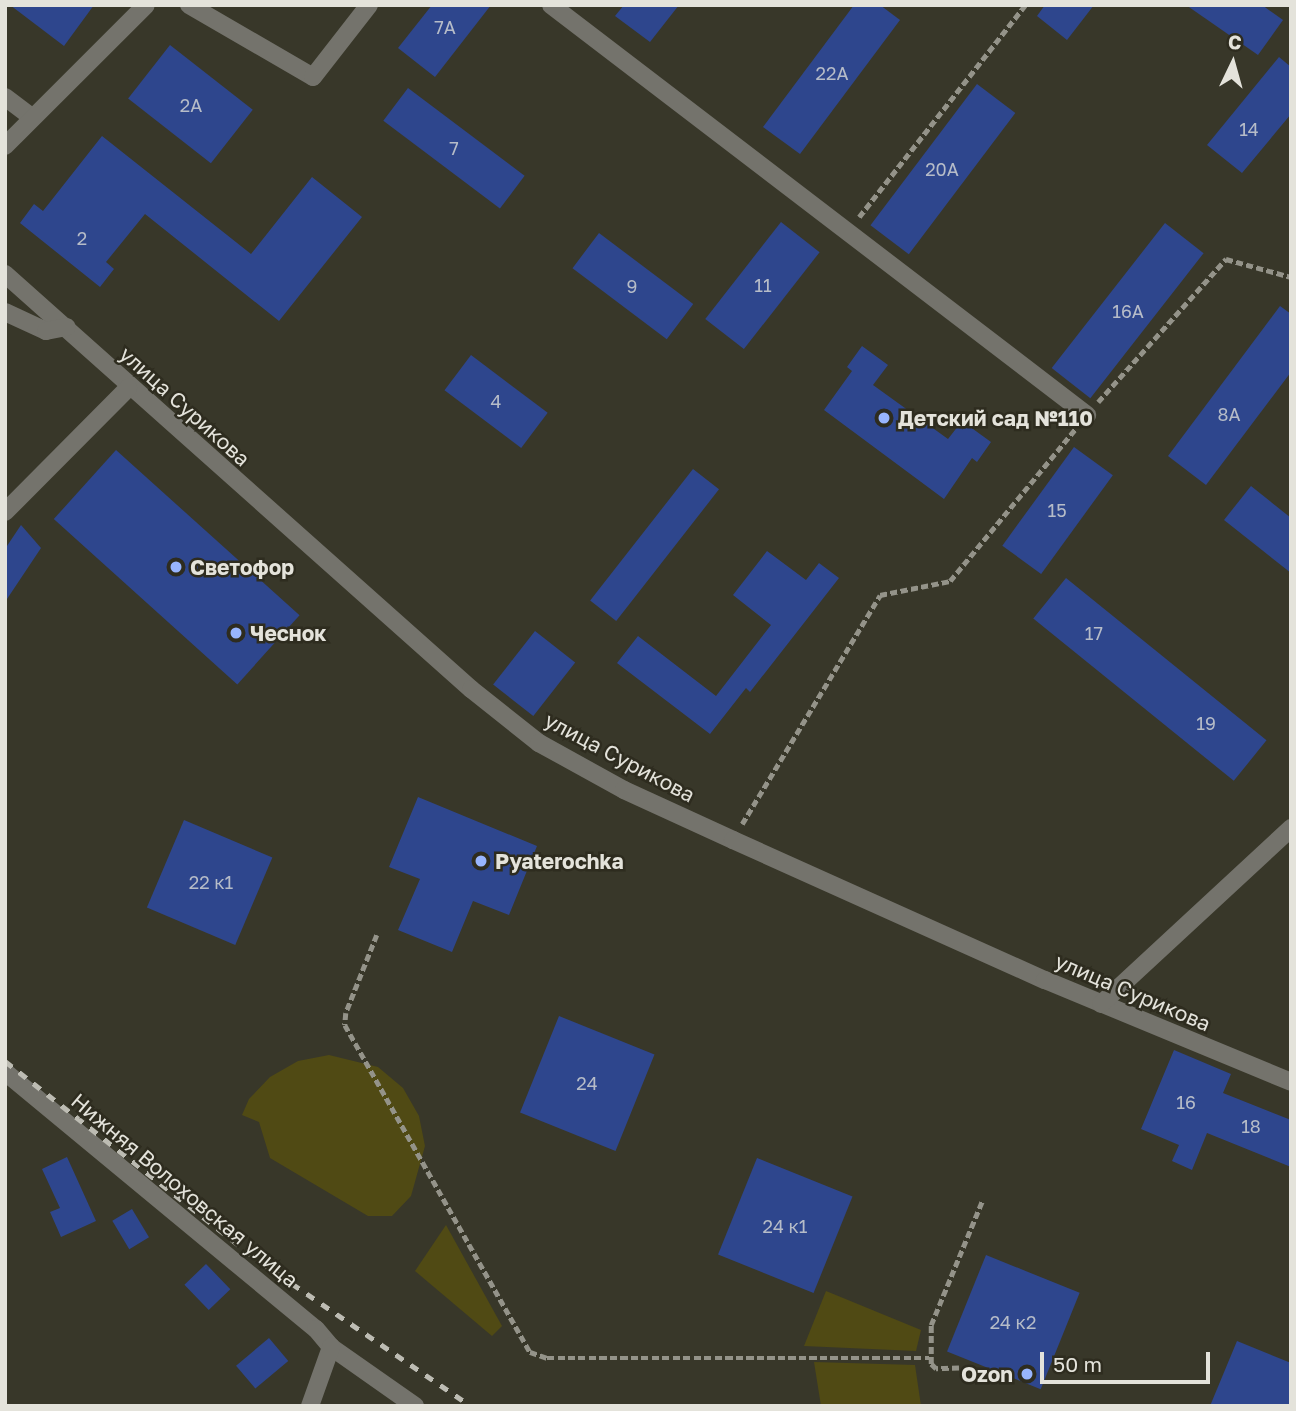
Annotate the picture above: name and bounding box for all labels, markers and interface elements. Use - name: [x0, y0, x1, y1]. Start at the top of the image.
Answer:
- house number: 7А: [434, 16, 456, 38]
- north arrow: [1198, 28, 1268, 98]
- text: С: [1227, 30, 1243, 54]
- house number: 22А: [816, 62, 848, 84]
- house number: 2А: [180, 94, 202, 116]
- house number: 14: [1239, 118, 1259, 140]
- house number: 7: [449, 137, 459, 159]
- house number: 20А: [925, 158, 959, 180]
- house number: 2: [77, 227, 87, 249]
- house number: 11: [754, 274, 772, 296]
- house number: 9: [627, 275, 637, 297]
- house number: 16А: [1112, 300, 1144, 322]
- street label: улица Сурикова: [115, 341, 255, 471]
- house number: 4: [491, 390, 501, 412]
- house number: 8А: [1217, 403, 1241, 425]
- place label: Детский сад №110: [898, 405, 1093, 431]
- marker: Детский сад №110: [876, 410, 892, 426]
- house number: 15: [1047, 499, 1067, 521]
- place label: Светофор: [190, 554, 294, 580]
- marker: Светофор: [168, 559, 184, 575]
- place label: Чеснок: [250, 620, 326, 646]
- house number: 17: [1085, 622, 1103, 644]
- marker: Чеснок: [228, 625, 244, 641]
- street label: улица Сурикова: [541, 707, 699, 807]
- house number: 19: [1196, 712, 1216, 734]
- place label: Pyaterochka: [495, 848, 624, 874]
- marker: Pyaterochka: [473, 853, 489, 869]
- house number: 22 к1: [189, 871, 233, 893]
- street label: улица Сурикова: [1051, 948, 1215, 1036]
- house number: 24: [576, 1072, 598, 1094]
- street label: Нижняя Волоховская улица: [67, 1088, 303, 1292]
- house number: 16: [1176, 1091, 1196, 1113]
- house number: 18: [1241, 1115, 1261, 1137]
- house number: 24 к1: [763, 1215, 807, 1237]
- house number: 24 к2: [990, 1311, 1036, 1333]
- scale bar: [1044, 1338, 1214, 1382]
- text: 50 m: [1053, 1351, 1102, 1377]
- place label: Ozon: [961, 1361, 1013, 1387]
- marker: Ozon: [1019, 1366, 1035, 1382]

